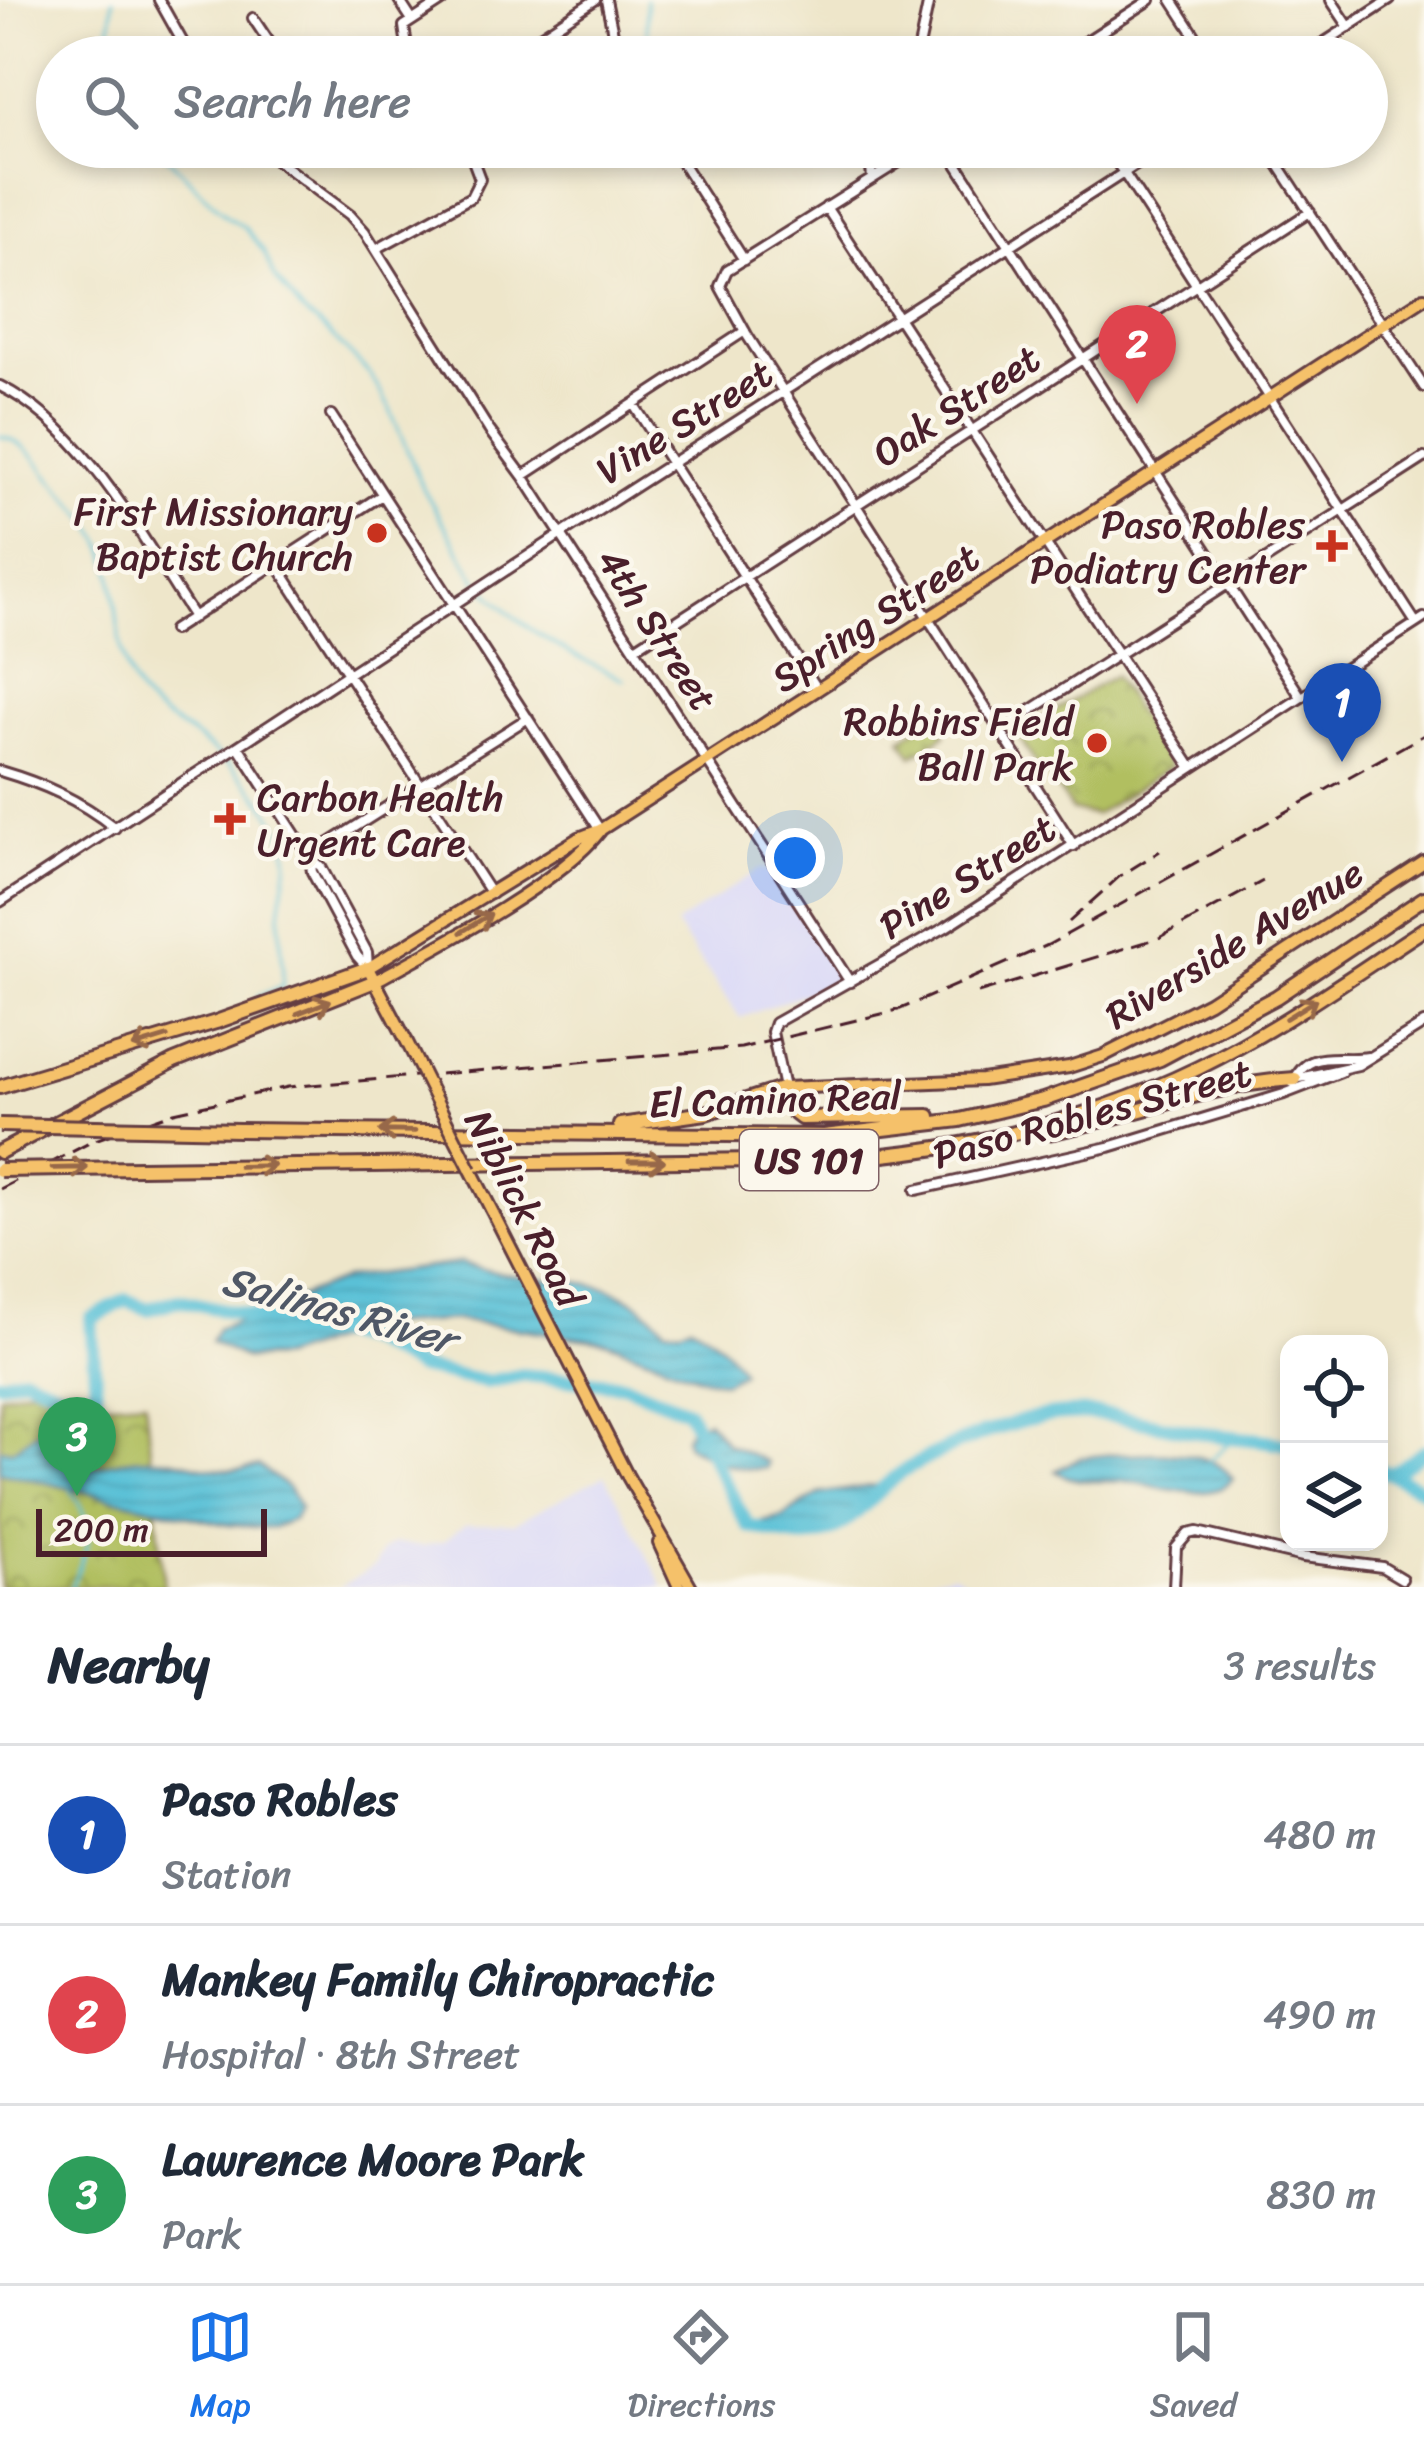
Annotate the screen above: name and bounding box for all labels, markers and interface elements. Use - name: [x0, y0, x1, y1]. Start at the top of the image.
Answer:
- search box: [36, 36, 1388, 168]
- text: Search here: [174, 62, 411, 142]
- icon: search: [78, 69, 144, 135]
- pin: 2: [1098, 305, 1176, 404]
- street label: Oak Street: [858, 325, 1054, 486]
- street label: Vine Street: [582, 340, 787, 503]
- place label: First Missionary Baptist Church: [74, 477, 354, 591]
- place label: Paso Robles Podiatry Center: [1030, 490, 1307, 604]
- marker: First Missionary Baptist Church: [364, 520, 390, 546]
- street label: Spring Street: [757, 524, 994, 711]
- marker: Paso Robles Podiatry Center: [1316, 530, 1348, 562]
- street label: 4th Street: [578, 533, 737, 726]
- pin: 1: [1303, 663, 1381, 762]
- place label: Robbins Field Ball Park: [844, 687, 1075, 801]
- marker: Robbins Field Ball Park: [1084, 730, 1110, 756]
- place label: Carbon Health Urgent Care: [257, 763, 503, 877]
- street label: Pine Street: [865, 794, 1070, 958]
- marker: Carbon Health Urgent Care: [214, 803, 246, 835]
- your location: [765, 828, 825, 888]
- street label: Riverside Avenue: [1091, 839, 1377, 1048]
- one-way arrow: [458, 911, 492, 935]
- one-way arrow: [295, 995, 332, 1017]
- one-way arrow: [1283, 996, 1317, 1021]
- one-way arrow: [132, 1033, 170, 1055]
- street label: Paso Robles Street: [925, 1038, 1259, 1189]
- street label: El Camino Real: [648, 1061, 903, 1138]
- street label: Niblick Road: [445, 1097, 605, 1322]
- one-way arrow: [378, 1120, 417, 1142]
- road number: US 101: [740, 1130, 878, 1190]
- one-way arrow: [627, 1150, 666, 1172]
- one-way arrow: [237, 1155, 276, 1177]
- one-way arrow: [50, 1157, 89, 1180]
- water label: Salinas River: [214, 1243, 471, 1379]
- map controls: [1280, 1335, 1388, 1551]
- button: locate: [1280, 1335, 1388, 1443]
- pin: 3: [38, 1397, 116, 1496]
- button: layers: [1280, 1443, 1388, 1551]
- text: 200 m: [54, 1501, 149, 1559]
- scale bar: [36, 1503, 267, 1556]
- text: Nearby: [48, 1620, 209, 1710]
- text: 3 results: [1223, 1631, 1376, 1700]
- text: Paso Robles: [162, 1760, 397, 1840]
- text: 1: [79, 1800, 95, 1869]
- text: 480 m: [1263, 1800, 1376, 1869]
- text: Station: [162, 1840, 291, 1909]
- text: Mankey Family Chiropractic: [162, 1940, 714, 2020]
- text: 2: [76, 1980, 98, 2049]
- text: 490 m: [1263, 1980, 1376, 2049]
- text: Hospital · 8th Street: [162, 2020, 520, 2089]
- text: Lawrence Moore Park: [162, 2120, 584, 2200]
- text: 3: [76, 2160, 98, 2229]
- text: 830 m: [1266, 2160, 1376, 2229]
- text: Park: [162, 2200, 242, 2269]
- tab: Map: [187, 2304, 253, 2434]
- tab: Directions: [628, 2304, 775, 2434]
- tab: Saved: [1150, 2304, 1237, 2434]

